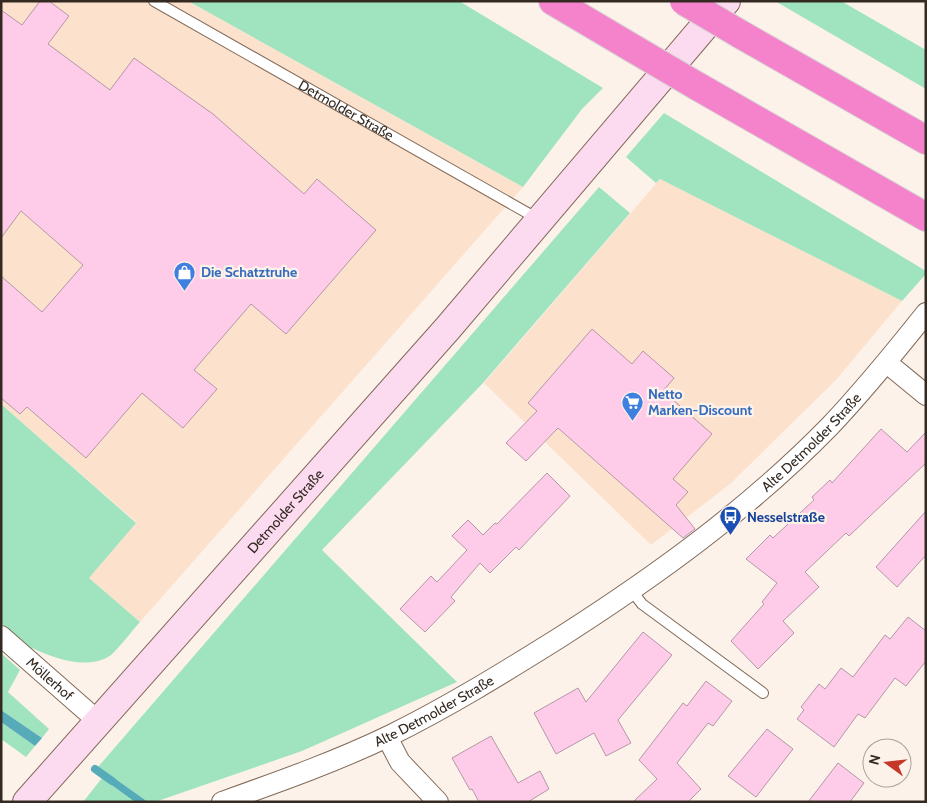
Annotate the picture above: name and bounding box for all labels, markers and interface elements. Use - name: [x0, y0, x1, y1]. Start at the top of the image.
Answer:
- street label: Detmolder Straße: [295, 76, 397, 144]
- shop icon: Die Schatztruhe: [173, 260, 197, 291]
- place label: Die Schatztruhe: [201, 263, 297, 281]
- place label: Netto Marken-Discount: [648, 385, 752, 419]
- street label: Alte Detmolder Straße: [757, 389, 865, 495]
- supermarket icon: Netto Marken-Discount: [620, 390, 644, 421]
- street label: Detmolder Straße: [243, 465, 327, 557]
- bus stop icon: Nesselstraße: [719, 505, 743, 536]
- place label: Nesselstraße: [747, 508, 825, 526]
- street label: Möllerhof: [23, 653, 77, 705]
- street label: Alte Detmolder Straße: [371, 671, 497, 751]
- north arrow: [862, 738, 912, 788]
- text: N: [864, 753, 884, 767]

